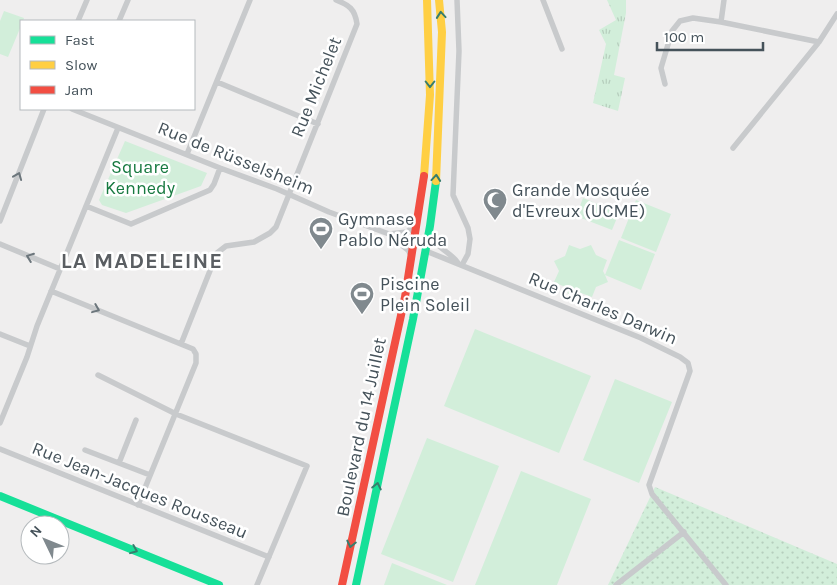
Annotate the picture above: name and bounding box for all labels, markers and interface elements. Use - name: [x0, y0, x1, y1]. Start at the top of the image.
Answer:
- one-way arrow: [435, 11, 446, 19]
- legend: [20, 20, 195, 110]
- scale bar: [657, 20, 763, 52]
- text: 100 m: [664, 28, 704, 46]
- text: Fast: [65, 31, 95, 49]
- street label: Rue Michelet: [286, 33, 346, 140]
- text: Slow: [65, 56, 97, 74]
- one-way arrow: [425, 80, 435, 88]
- text: Jam: [65, 81, 93, 99]
- street label: Rue de Rüsselsheim: [155, 117, 317, 199]
- park label: Square Kennedy: [105, 156, 176, 199]
- one-way arrow: [12, 172, 22, 181]
- one-way arrow: [430, 173, 441, 181]
- place label: Grande Mosquée d'Evreux (UCME): [512, 179, 650, 222]
- mosque icon: Grande Mosquée d'Evreux (UCME): [482, 187, 508, 221]
- place label: Gymnase Pablo Néruda: [338, 208, 447, 251]
- sports icon: Gymnase Pablo Néruda: [308, 216, 334, 250]
- district label: LA MADELEINE: [61, 248, 223, 274]
- one-way arrow: [26, 253, 35, 263]
- street label: Rue Charles Darwin: [525, 267, 681, 349]
- place label: Piscine Plein Soleil: [380, 273, 470, 316]
- sports icon: Piscine Plein Soleil: [349, 281, 375, 315]
- one-way arrow: [91, 303, 100, 314]
- street label: Boulevard du 14 Juillet: [331, 335, 391, 518]
- street label: Rue Jean-Jacques Rousseau: [29, 437, 251, 543]
- one-way arrow: [371, 482, 382, 491]
- north arrow: [20, 515, 70, 565]
- text: N: [26, 522, 46, 541]
- one-way arrow: [346, 540, 357, 549]
- one-way arrow: [129, 544, 138, 555]

